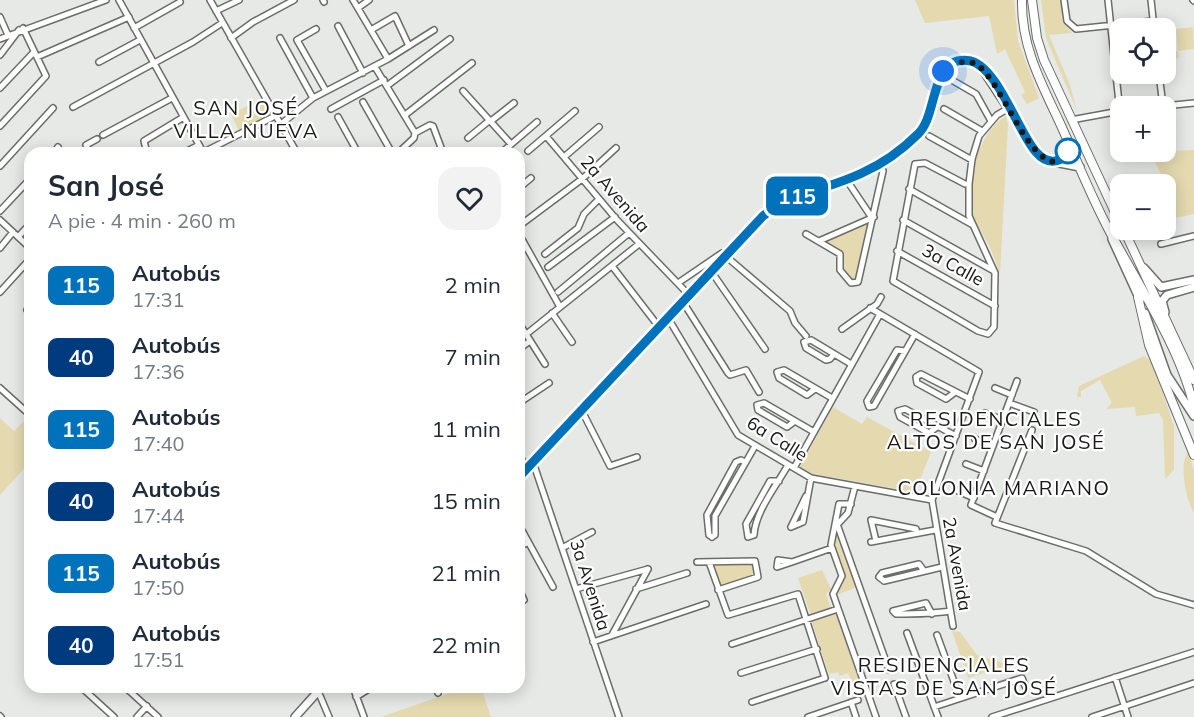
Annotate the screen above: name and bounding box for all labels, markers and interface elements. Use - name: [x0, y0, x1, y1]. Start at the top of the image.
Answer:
- map controls: [1110, 18, 1176, 240]
- button: locate: [1110, 18, 1176, 84]
- your location: [928, 56, 958, 86]
- district label: SAN JOSÉ VILLA NUEVA: [173, 95, 319, 143]
- button: +: [1110, 96, 1176, 162]
- unlabelled marker: [1055, 138, 1081, 164]
- street label: 2a Avenida: [576, 150, 655, 237]
- button: heart: [438, 167, 501, 230]
- text: San José: [48, 168, 164, 203]
- button: −: [1110, 174, 1176, 240]
- line badge: 115: [762, 176, 832, 216]
- text: 115: [778, 183, 816, 209]
- text: A pie · 4 min · 260 m: [48, 208, 236, 233]
- street label: 3a Calle: [918, 238, 988, 291]
- text: Autobús: [132, 259, 221, 287]
- text: 2 min: [445, 271, 501, 299]
- text: 115: [62, 272, 100, 298]
- text: 17:31: [132, 287, 185, 312]
- text: Autobús: [132, 331, 221, 359]
- text: 7 min: [445, 343, 501, 371]
- text: 40: [68, 344, 94, 370]
- text: 17:36: [132, 359, 185, 384]
- text: Autobús: [132, 403, 221, 431]
- district label: RESIDENCIALES ALTOS DE SAN JOSÉ: [887, 406, 1105, 454]
- street label: 6a Calle: [743, 411, 812, 466]
- text: 11 min: [431, 415, 501, 443]
- text: 115: [62, 416, 100, 442]
- text: 17:40: [132, 431, 185, 456]
- text: Autobús: [132, 475, 221, 503]
- district label: COLONIA MARIANO: [898, 475, 1110, 500]
- text: 15 min: [431, 487, 501, 515]
- text: 40: [68, 488, 94, 514]
- text: 17:44: [132, 503, 185, 528]
- street label: 2a Avenida: [938, 515, 977, 613]
- street label: 3a Avenida: [565, 536, 616, 633]
- text: Autobús: [132, 547, 221, 575]
- text: 21 min: [431, 559, 501, 587]
- text: 115: [62, 560, 100, 586]
- text: 17:50: [132, 575, 185, 600]
- text: Autobús: [132, 619, 221, 647]
- text: 22 min: [431, 631, 501, 659]
- text: 40: [68, 632, 94, 658]
- text: 17:51: [132, 647, 185, 672]
- district label: RESIDENCIALES VISTAS DE SAN JOSÉ: [831, 652, 1057, 700]

